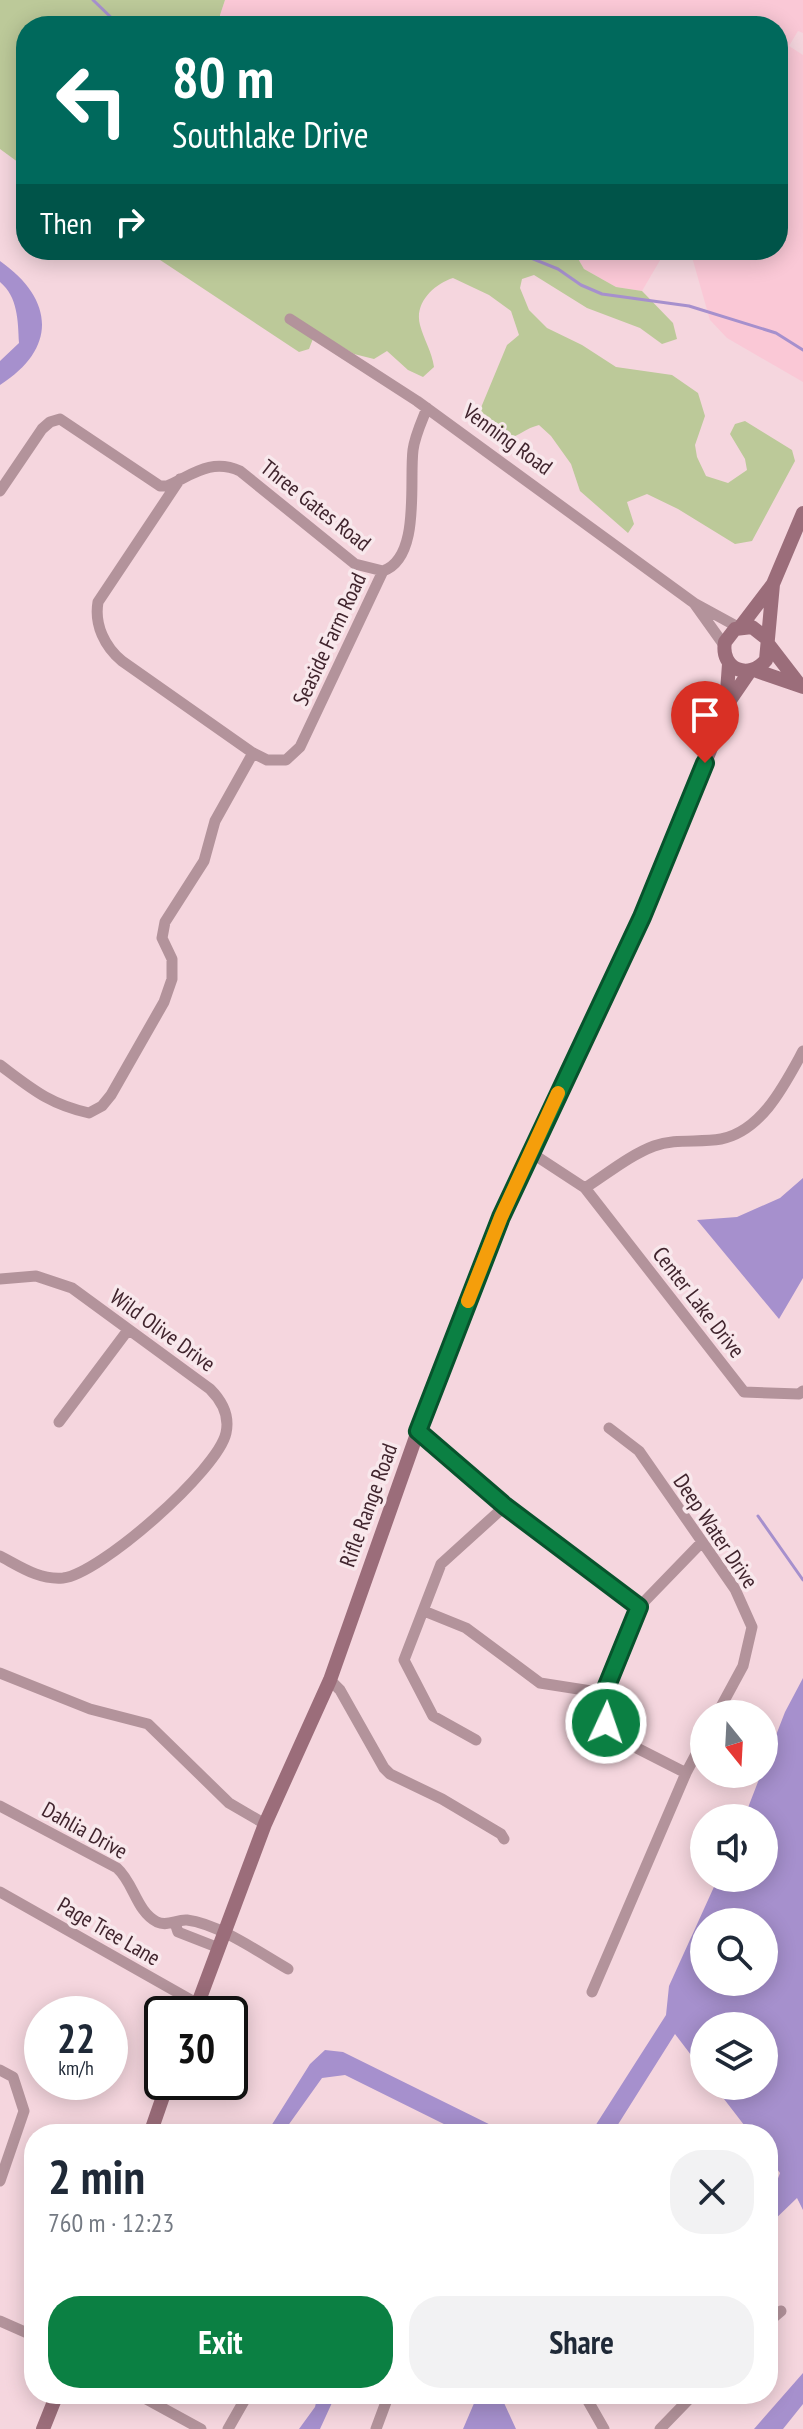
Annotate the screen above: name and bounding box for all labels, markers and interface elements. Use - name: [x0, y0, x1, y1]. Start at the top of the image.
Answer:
- text: 80 m: [172, 41, 274, 113]
- icon: left: [40, 48, 144, 152]
- text: Southlake Drive: [172, 111, 369, 158]
- icon: right: [108, 200, 152, 244]
- text: Then: [40, 203, 92, 242]
- street label: Venning Road: [457, 397, 558, 481]
- street label: Three Gates Road: [255, 453, 377, 557]
- street label: Seaside Farm Road: [286, 568, 372, 710]
- pin: [671, 681, 739, 763]
- icon: arrive: [683, 693, 727, 737]
- street label: Center Lake Drive: [647, 1241, 751, 1363]
- street label: Wild Olive Drive: [105, 1282, 221, 1378]
- street label: Rifle Range Road: [333, 1439, 403, 1571]
- street label: Deep Water Drive: [668, 1469, 764, 1593]
- position arrow: [564, 1681, 648, 1765]
- north arrow: [690, 1700, 778, 1788]
- map controls: [690, 1700, 778, 2100]
- street label: Dahlia Drive: [37, 1795, 133, 1865]
- button: sound: [690, 1804, 778, 1892]
- street label: Page Tree Lane: [53, 1890, 165, 1972]
- button: search: [690, 1908, 778, 1996]
- speed limit sign: 30: [144, 1996, 248, 2100]
- text: 22: [57, 2012, 95, 2064]
- button: layers: [690, 2012, 778, 2100]
- text: km/h: [58, 2055, 94, 2081]
- text: 2 min: [48, 2145, 145, 2207]
- button: close: [670, 2150, 754, 2234]
- text: 760 m · 12:23: [48, 2206, 174, 2239]
- button: Exit: [48, 2296, 393, 2388]
- button: Share: [409, 2296, 754, 2388]

